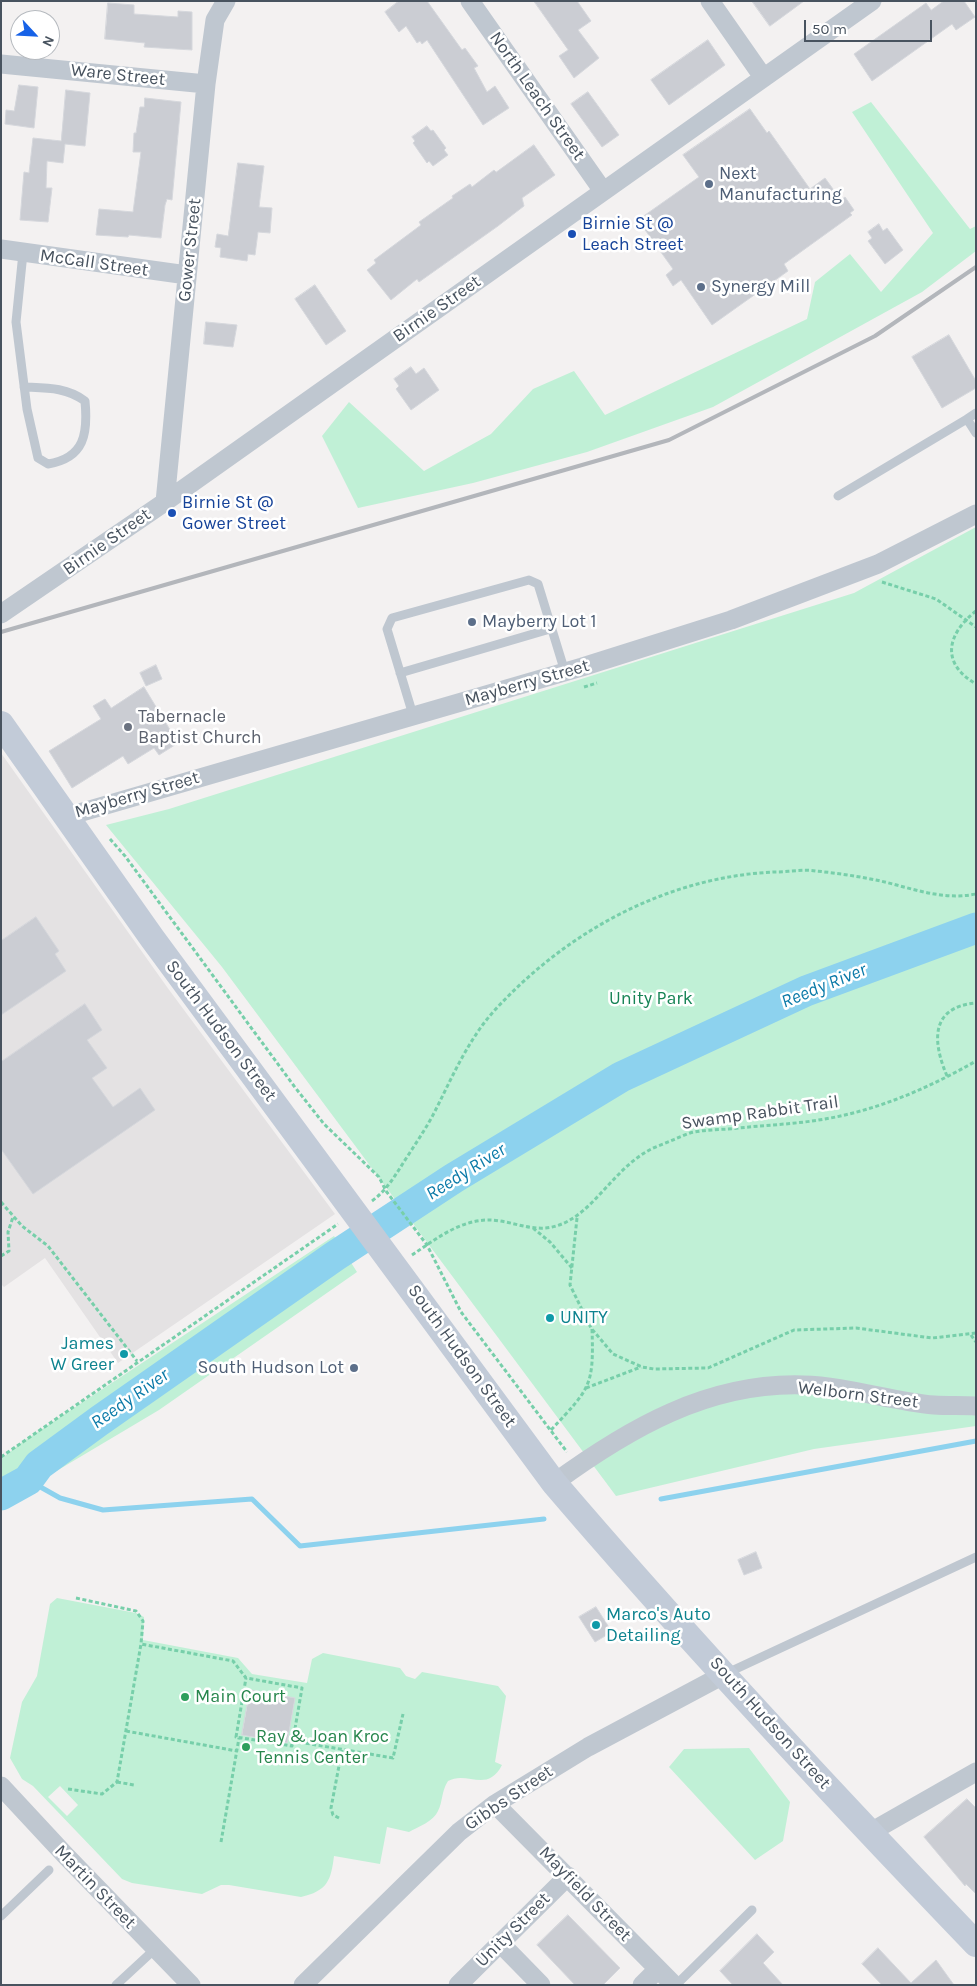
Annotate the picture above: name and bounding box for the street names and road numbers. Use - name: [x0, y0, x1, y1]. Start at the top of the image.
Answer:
- street label: North Leach Street: [485, 28, 589, 164]
- street label: Ware Street: [70, 59, 166, 91]
- street label: Gower Street: [174, 197, 206, 303]
- street label: McCall Street: [38, 245, 150, 281]
- street label: Birnie Street: [389, 271, 485, 347]
- street label: Birnie Street: [59, 504, 155, 580]
- street label: Mayberry Street: [462, 655, 592, 711]
- street label: Mayberry Street: [72, 767, 202, 823]
- street label: South Hudson Street: [161, 956, 281, 1106]
- street label: Swamp Rabbit Trail: [680, 1091, 840, 1135]
- street label: South Hudson Street: [403, 1280, 521, 1432]
- street label: Welborn Street: [796, 1377, 920, 1413]
- street label: South Hudson Street: [705, 1652, 835, 1794]
- street label: Gibbs Street: [461, 1761, 557, 1835]
- street label: Martin Street: [50, 1841, 140, 1933]
- street label: Mayfield Street: [534, 1842, 636, 1946]
- street label: Unity Street: [471, 1888, 555, 1972]

